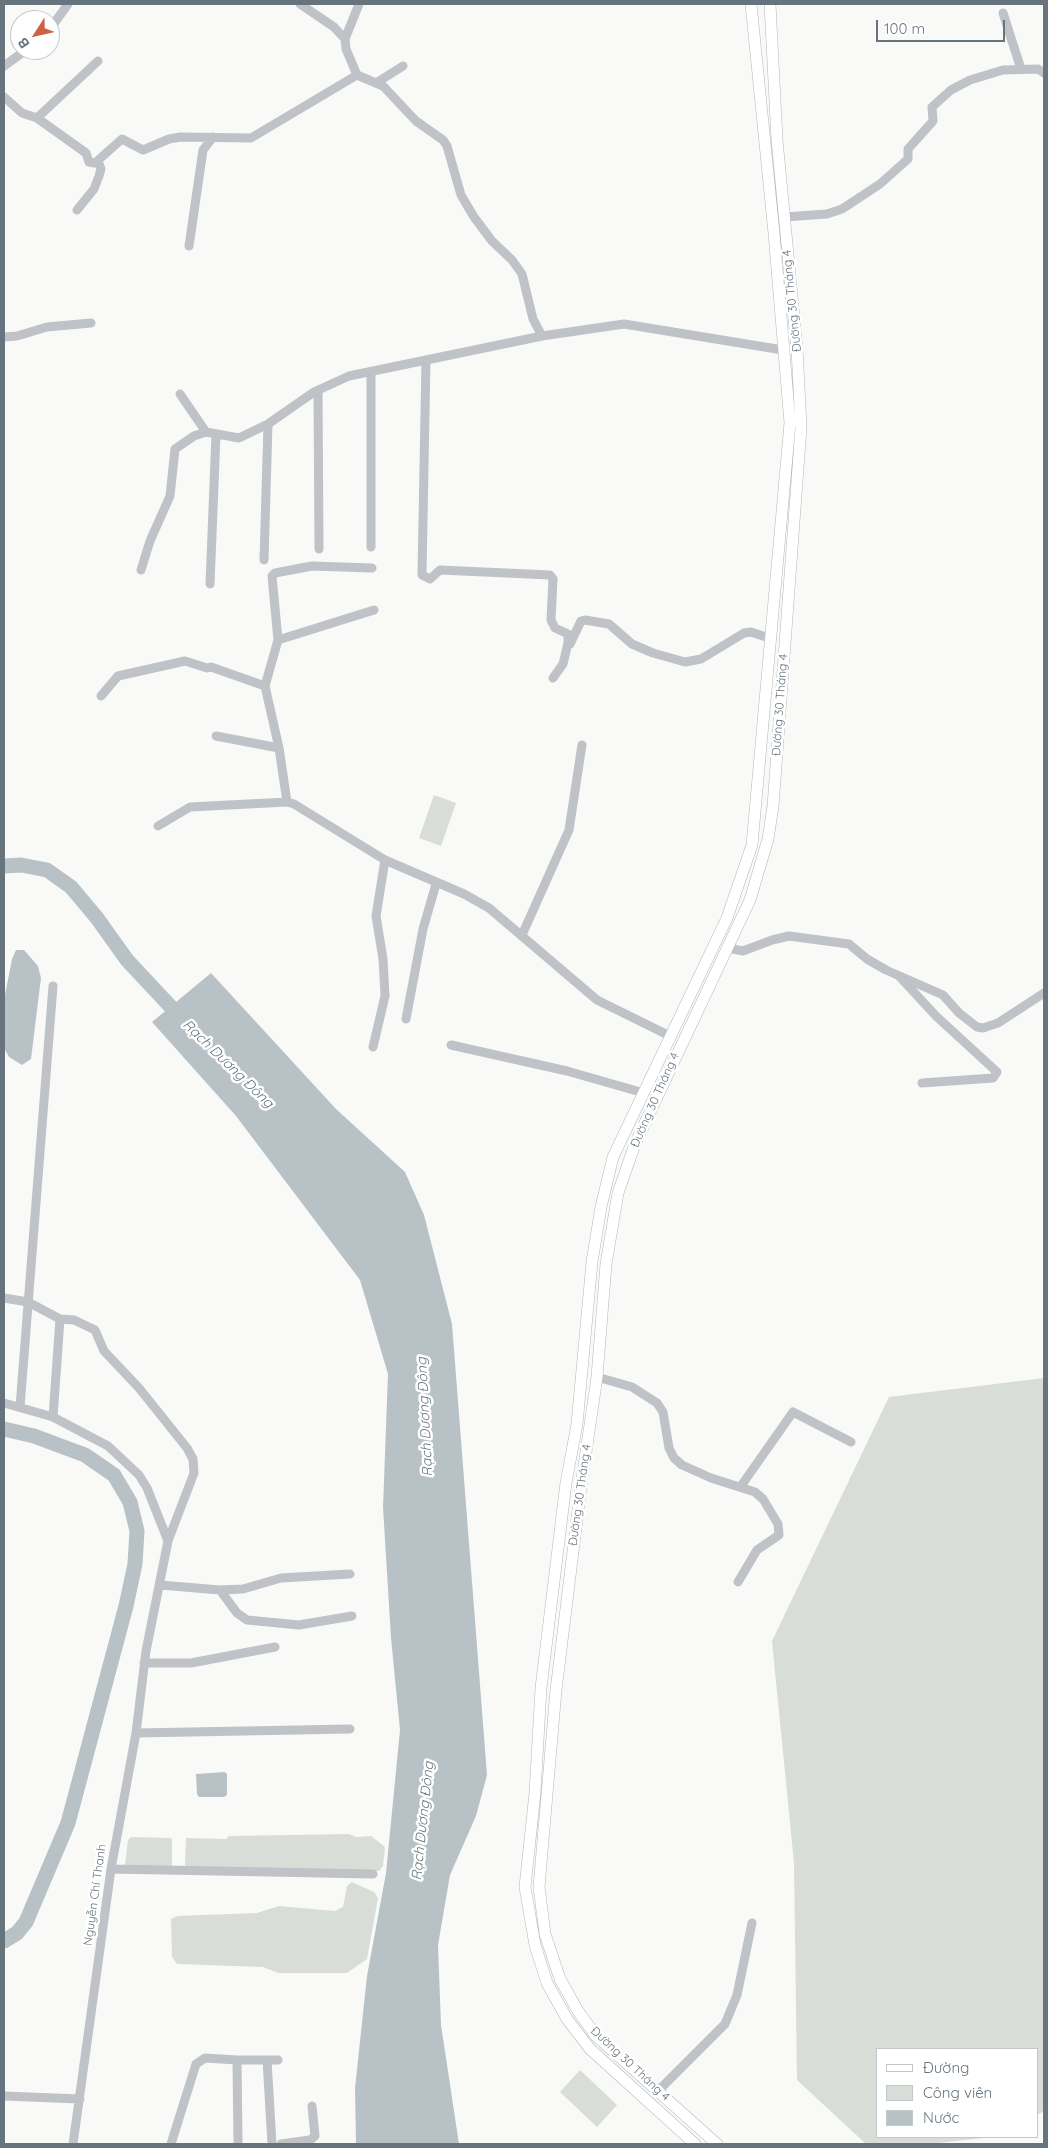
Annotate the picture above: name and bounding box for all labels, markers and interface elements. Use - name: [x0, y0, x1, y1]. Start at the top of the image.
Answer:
- north arrow: [10, 10, 60, 60]
- scale bar: [878, 10, 1007, 42]
- text: 100 m: [884, 19, 925, 38]
- text: B: [14, 34, 34, 52]
- street label: Đường 30 Tháng 4: [779, 249, 805, 353]
- street label: Đường 30 Tháng 4: [769, 653, 791, 757]
- water label: Rạch Dương Đông: [179, 1016, 277, 1112]
- street label: Đường 30 Tháng 4: [628, 1050, 682, 1150]
- water label: Rạch Dương Đông: [413, 1357, 437, 1477]
- street label: Đường 30 Tháng 4: [566, 1443, 594, 1547]
- water label: Rạch Dương Đông: [408, 1761, 438, 1881]
- street label: Nguyễn Chí Thanh: [81, 1843, 109, 1947]
- street label: Đường 30 Tháng 4: [588, 2024, 672, 2104]
- legend: [876, 2048, 1038, 2138]
- text: Đường: [923, 2058, 969, 2077]
- text: Công viên: [923, 2083, 992, 2102]
- text: Nước: [923, 2108, 959, 2127]

